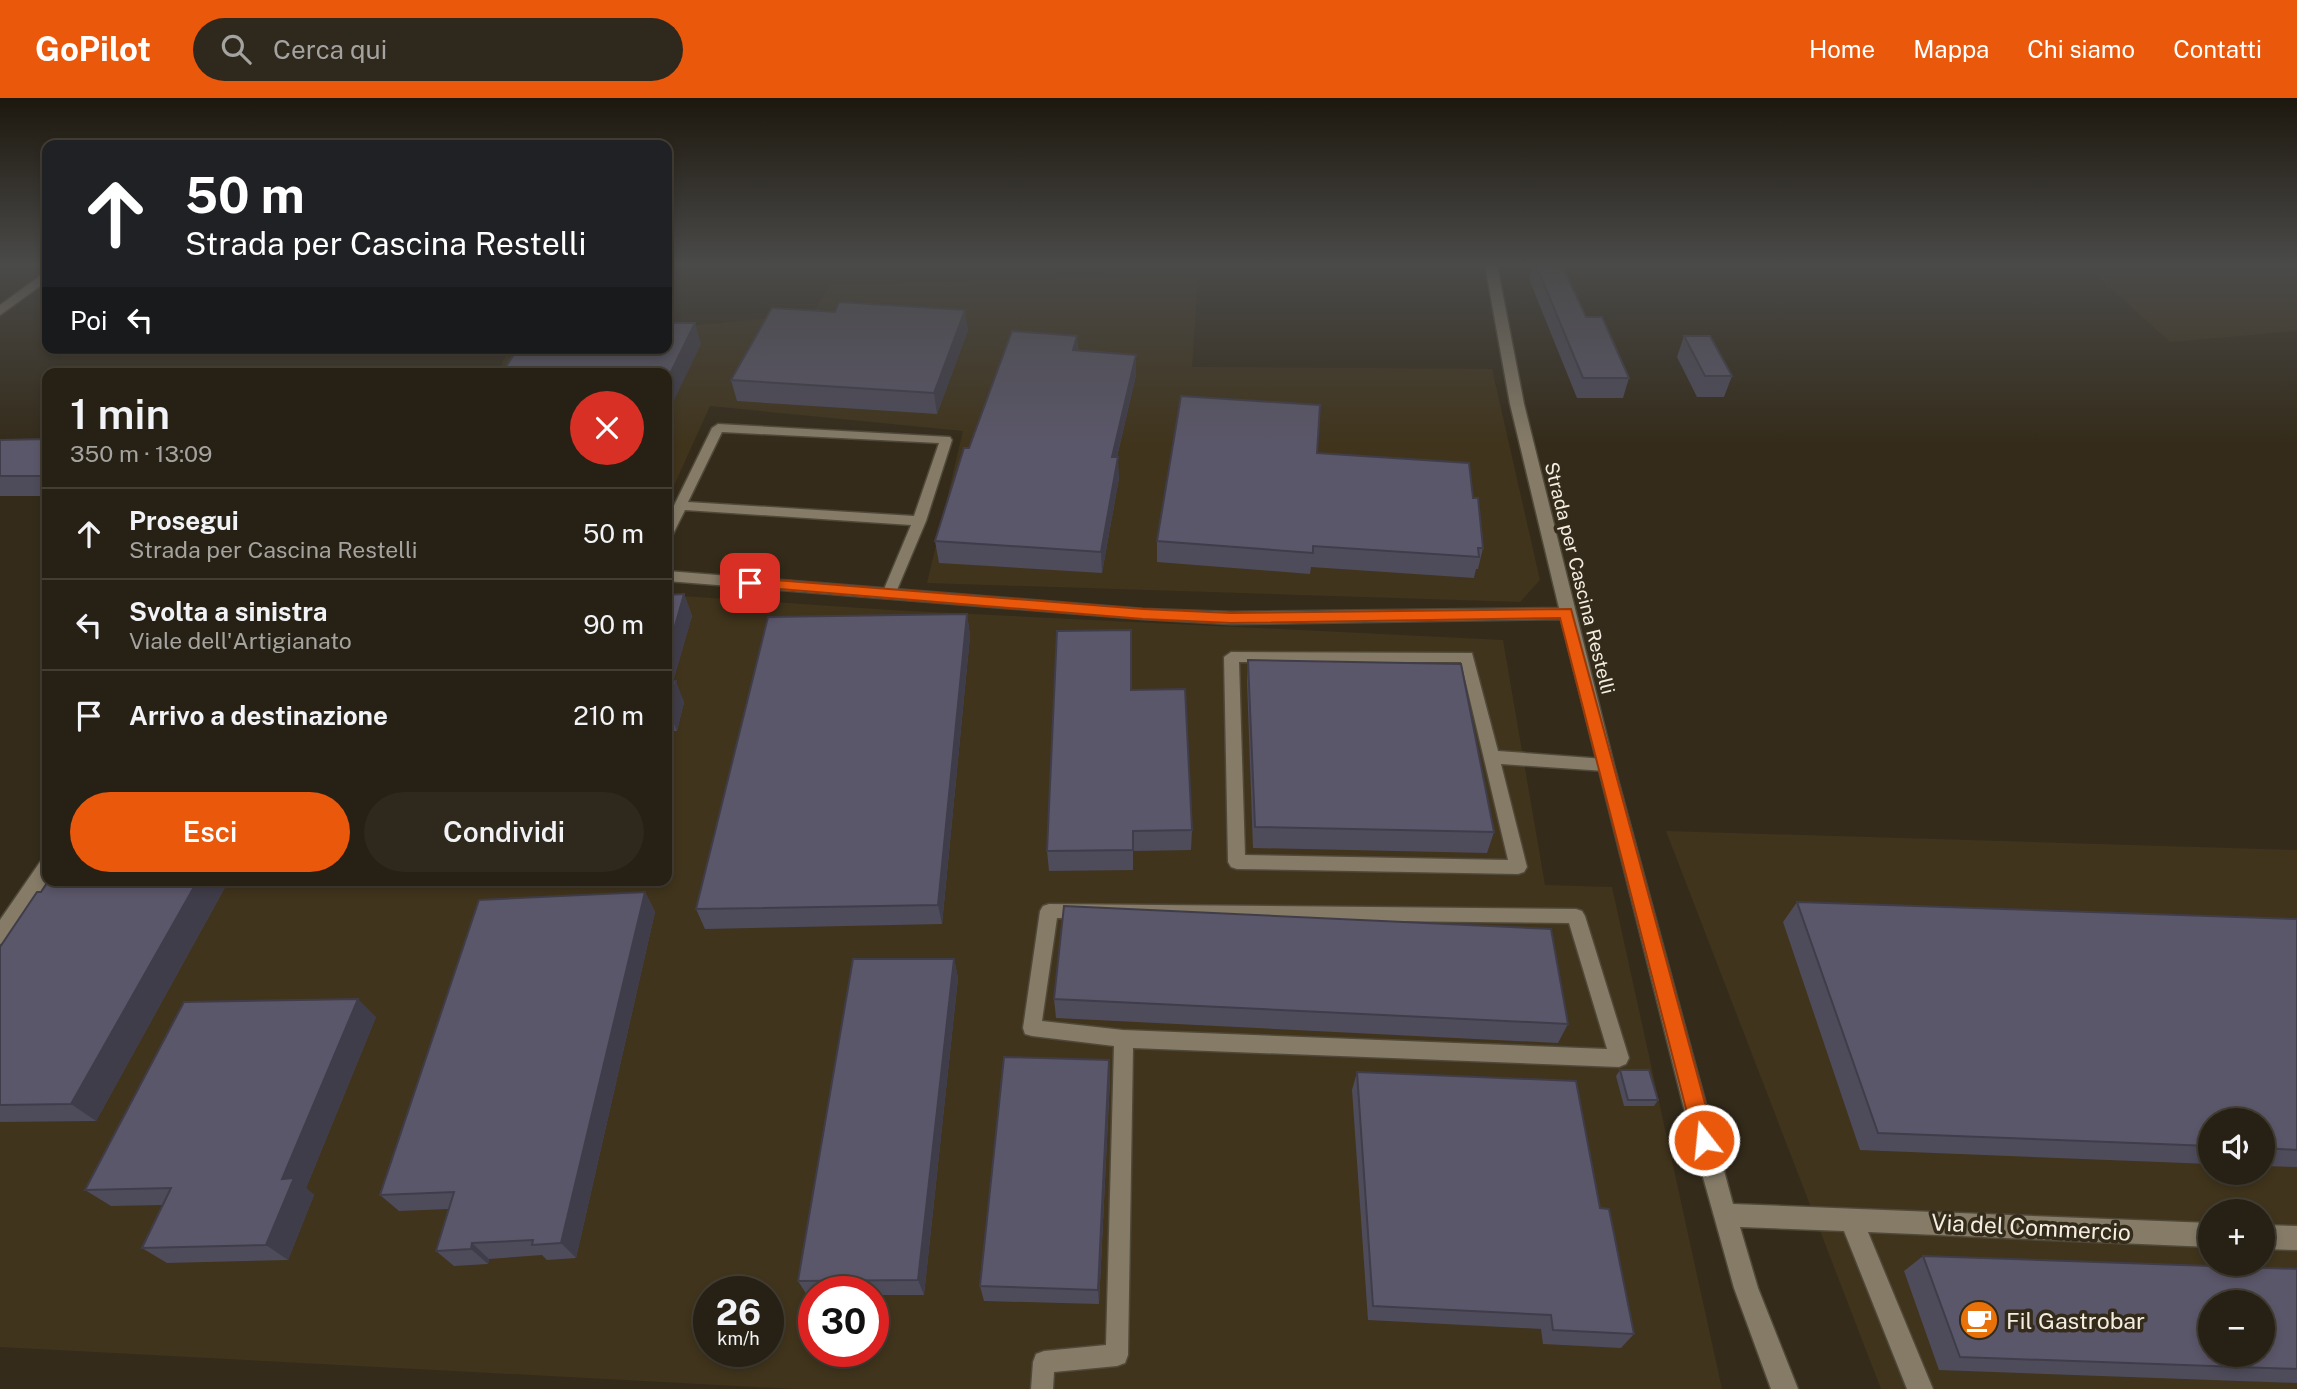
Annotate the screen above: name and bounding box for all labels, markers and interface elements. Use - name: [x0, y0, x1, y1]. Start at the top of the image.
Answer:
- search box: [193, 18, 683, 81]
- text: GoPilot: [35, 30, 151, 68]
- icon: search: [217, 30, 255, 68]
- text: Cerca qui: [273, 34, 387, 65]
- text: Home: [1809, 35, 1875, 63]
- text: Mappa: [1913, 35, 1989, 63]
- text: Chi siamo: [2027, 35, 2135, 63]
- text: Contatti: [2173, 35, 2262, 63]
- text: 50 m: [185, 166, 305, 224]
- icon: ahead: [70, 168, 161, 259]
- text: Strada per Cascina Restelli: [185, 225, 586, 262]
- icon: left: [121, 301, 159, 339]
- text: Poi: [70, 305, 107, 336]
- text: 1 min: [70, 389, 170, 438]
- button: close: [570, 391, 644, 465]
- text: 350 m · 13:09: [70, 440, 212, 467]
- street label: Strada per Cascina Restelli: [1540, 460, 1620, 696]
- text: Prosegui: [129, 505, 239, 536]
- icon: ahead: [70, 515, 108, 553]
- text: 50 m: [583, 518, 644, 549]
- text: Strada per Cascina Restelli: [129, 536, 418, 563]
- pin: [720, 553, 780, 613]
- icon: arrive: [731, 564, 769, 602]
- text: Svolta a sinistra: [129, 596, 327, 627]
- icon: left: [70, 606, 108, 644]
- text: 90 m: [583, 609, 644, 640]
- text: Viale dell'Artigianato: [129, 627, 352, 654]
- icon: arrive: [70, 697, 108, 735]
- text: Arrivo a destinazione: [129, 700, 388, 731]
- text: 210 m: [573, 700, 644, 731]
- button: Esci: [70, 792, 350, 872]
- button: Condividi: [364, 792, 644, 872]
- position arrow: [1667, 1103, 1741, 1177]
- map controls: [2198, 1108, 2275, 1367]
- button: sound: [2198, 1108, 2275, 1185]
- button: +: [2198, 1199, 2275, 1276]
- street label: Via del Commercio: [1930, 1208, 2132, 1246]
- speed limit sign: 30: [798, 1276, 889, 1367]
- button: −: [2198, 1290, 2275, 1367]
- text: 26: [716, 1292, 761, 1333]
- cafe icon: Fil Gastrobar: [1958, 1299, 2000, 1341]
- place label: Fil Gastrobar: [2006, 1307, 2145, 1334]
- text: km/h: [717, 1328, 760, 1349]

